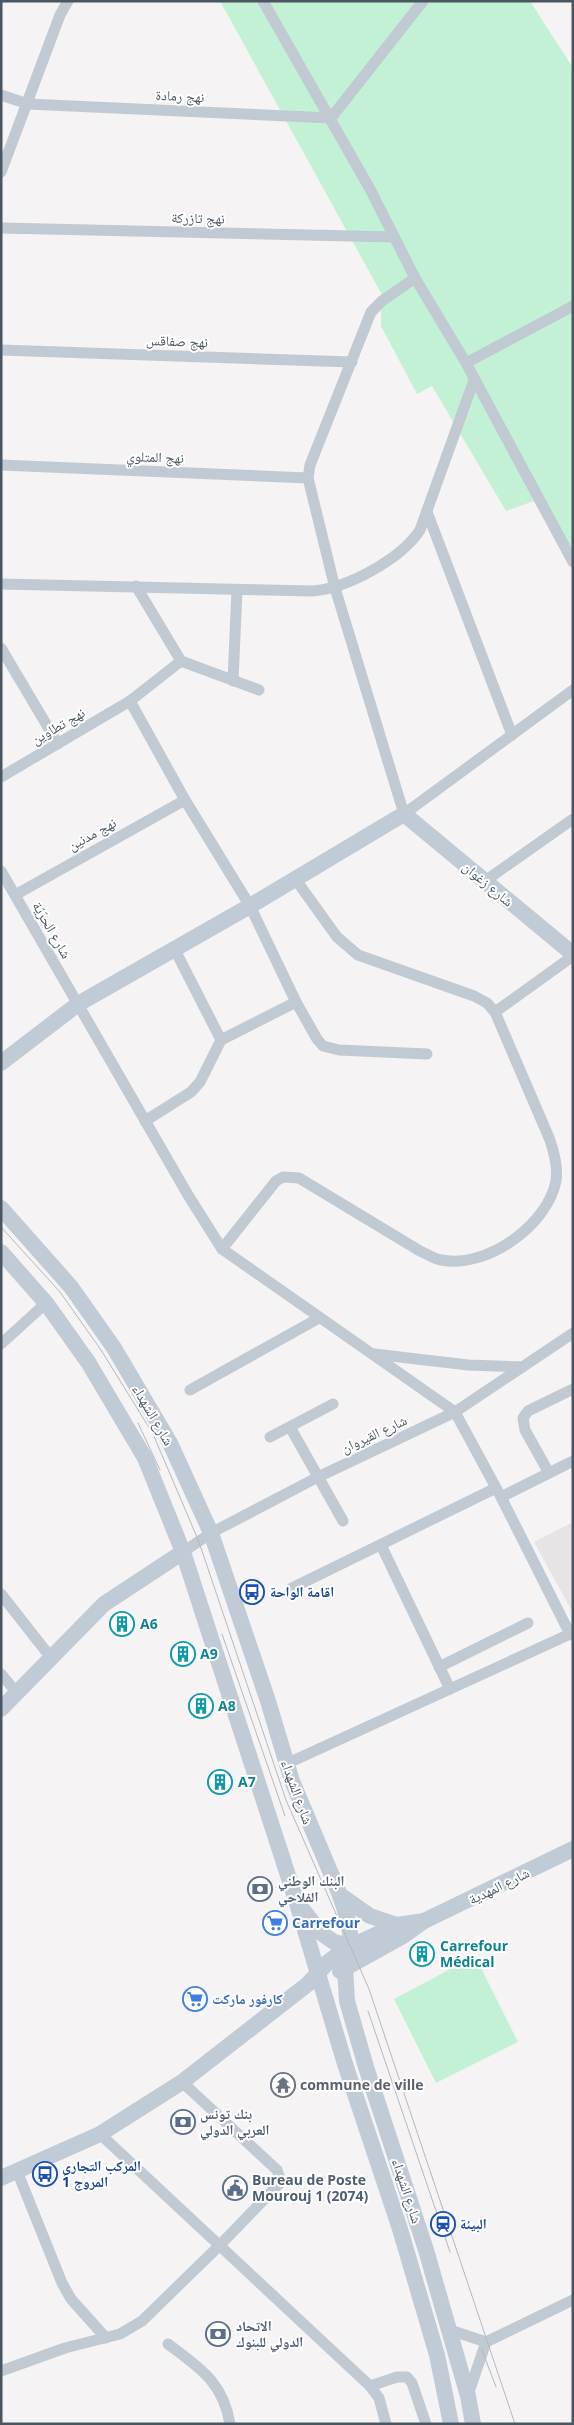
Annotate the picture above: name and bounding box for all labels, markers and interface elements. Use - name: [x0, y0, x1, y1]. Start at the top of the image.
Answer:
- street label: نهج رمادة: [155, 85, 205, 107]
- street label: نهج تازركة: [171, 208, 225, 228]
- street label: نهج صفاقس: [146, 330, 209, 352]
- street label: نهج المتلوي: [126, 446, 184, 470]
- street label: نهج تطاوين: [28, 703, 89, 749]
- street label: نهج مدنين: [64, 813, 120, 855]
- street label: شارع زغوان: [458, 857, 518, 911]
- street label: شارع الحرّيّة: [28, 898, 76, 962]
- street label: شارع الشهداء: [128, 1381, 178, 1449]
- street label: شارع القيروان: [338, 1410, 410, 1458]
- bus stop icon: اقامة الواحة: [239, 1579, 265, 1605]
- place label: اقامة الواحة: [270, 1582, 334, 1601]
- building icon: A6: [109, 1611, 135, 1637]
- place label: A6: [140, 1614, 158, 1633]
- building icon: A9: [170, 1641, 196, 1667]
- place label: A9: [200, 1644, 218, 1663]
- building icon: A8: [188, 1693, 214, 1719]
- place label: A8: [218, 1696, 236, 1715]
- street label: شارع الشهداء: [276, 1757, 318, 1827]
- building icon: A7: [207, 1769, 233, 1795]
- place label: A7: [238, 1772, 256, 1791]
- street label: شارع المهدية: [465, 1863, 533, 1909]
- place label: البنك الوطني الفلاحي: [278, 1871, 345, 1908]
- bank icon: البنك الوطني الفلاحي: [247, 1876, 273, 1902]
- supermarket icon: Carrefour: [262, 1910, 288, 1936]
- place label: Carrefour: [292, 1913, 361, 1932]
- place label: Carrefour Médical: [440, 1936, 509, 1971]
- building icon: Carrefour Médical: [409, 1941, 435, 1967]
- supermarket icon: كارفور ماركت: [182, 1986, 208, 2012]
- place label: كارفور ماركت: [212, 1989, 283, 2008]
- temple icon: commune de ville: [270, 2072, 296, 2098]
- place label: commune de ville: [300, 2075, 424, 2094]
- place label: بنك تونس العربي الدولي: [200, 2104, 269, 2141]
- bank icon: بنك تونس العربي الدولي: [170, 2109, 196, 2135]
- place label: المركب التجاري المروج 1: [62, 2156, 141, 2191]
- street label: شارع الشهداء: [387, 2156, 427, 2226]
- bus stop icon: المركب التجاري المروج 1: [32, 2161, 58, 2187]
- place label: Bureau de Poste Mourouj 1 (2074): [252, 2170, 369, 2205]
- public building icon: Bureau de Poste Mourouj 1 (2074): [222, 2175, 248, 2201]
- station icon: البيئة: [430, 2211, 456, 2237]
- place label: البيئة: [460, 2214, 487, 2233]
- place label: الاتحاد الدولي للبنوك: [236, 2316, 303, 2353]
- bank icon: الاتحاد الدولي للبنوك: [205, 2321, 231, 2347]

